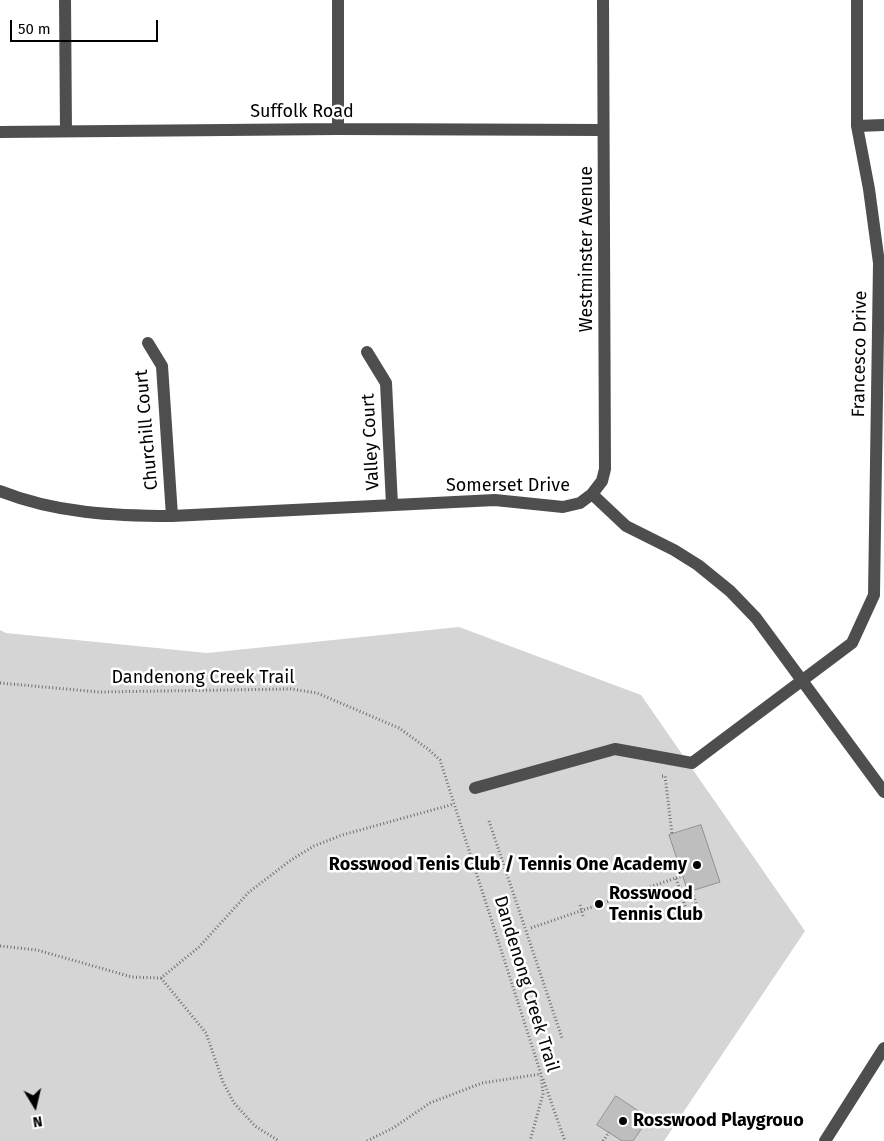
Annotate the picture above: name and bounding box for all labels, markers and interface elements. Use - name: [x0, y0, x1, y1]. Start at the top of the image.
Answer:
- scale bar: [12, 10, 160, 42]
- text: 50 m: [18, 20, 51, 38]
- street label: Suffolk Road: [250, 101, 354, 123]
- street label: Westminster Avenue: [576, 166, 598, 332]
- street label: Francesco Drive: [848, 290, 872, 418]
- street label: Churchill Court: [131, 369, 163, 491]
- street label: Valley Court: [358, 393, 384, 491]
- street label: Somerset Drive: [446, 475, 570, 497]
- street label: Dandenong Creek Trail: [111, 667, 295, 689]
- place label: Rosswood Tenis Club / Tennis One Academy: [329, 854, 687, 876]
- marker: Rosswood Tenis Club / Tennis One Academy: [691, 859, 703, 871]
- place label: Rosswood Tennis Club: [609, 883, 703, 926]
- street label: Dandenong Creek Trail: [489, 893, 563, 1075]
- marker: Rosswood Tennis Club: [593, 898, 605, 910]
- north arrow: [10, 1081, 60, 1131]
- place label: Rosswood Playgrouo: [633, 1110, 804, 1132]
- text: N: [32, 1112, 43, 1130]
- marker: Rosswood Playgrouo: [617, 1115, 629, 1127]

